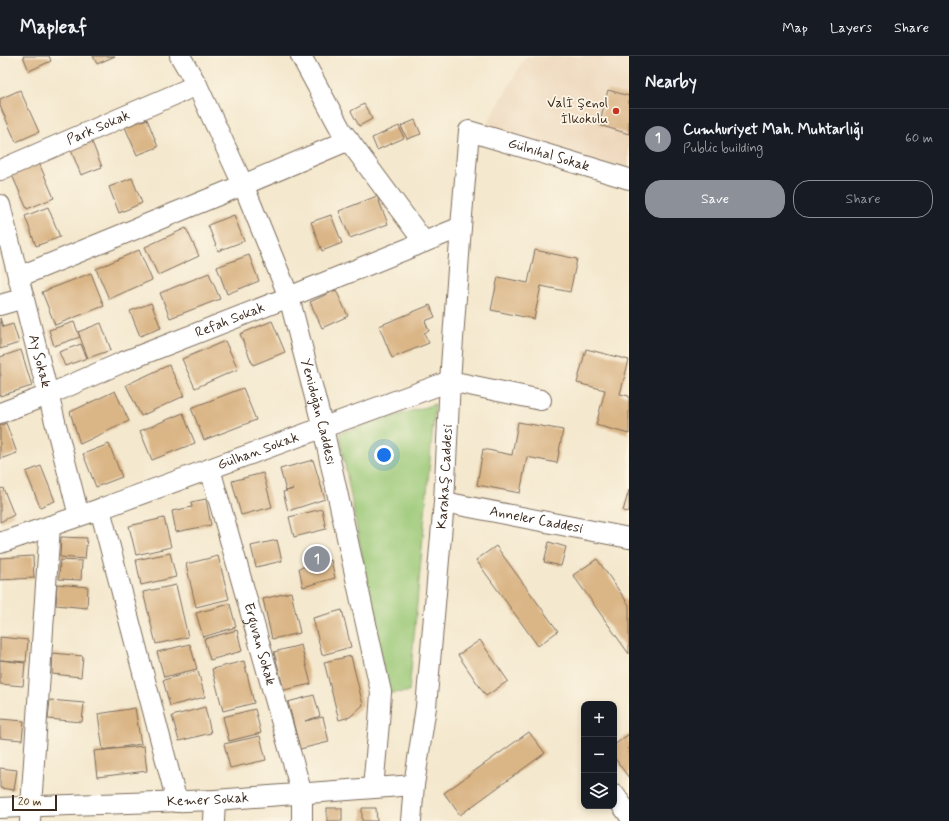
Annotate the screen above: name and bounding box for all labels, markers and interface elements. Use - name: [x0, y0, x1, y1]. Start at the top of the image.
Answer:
- text: Mapleaf: [20, 15, 87, 40]
- text: Map: [782, 19, 808, 37]
- text: Layers: [830, 19, 872, 37]
- text: Share: [894, 19, 929, 37]
- text: Nearby: [645, 71, 697, 93]
- place label: Valİ Şenol İlkokulu: [547, 94, 608, 128]
- street label: Park Sokak: [64, 106, 133, 149]
- marker: Valİ Şenol İlkokulu: [611, 106, 621, 116]
- text: Cumhuriyet Mah. Muhtarlığı: [683, 120, 864, 140]
- text: 1: [655, 130, 661, 147]
- text: 60 m: [905, 130, 933, 147]
- street label: Gülnihal Sokak: [506, 134, 592, 176]
- text: Public building: [683, 140, 763, 157]
- button: Save: [645, 180, 785, 218]
- button: Share: [793, 180, 933, 218]
- street label: Refah Sokak: [192, 298, 267, 342]
- street label: Ay Sokak: [24, 332, 55, 390]
- street label: Yenidoğan Caddesi: [296, 356, 340, 466]
- street label: Karakaş Caddesi: [433, 424, 457, 530]
- street label: Gülhan Sokak: [215, 428, 301, 474]
- your location: [374, 445, 394, 465]
- street label: Anneler Caddesi: [488, 502, 584, 538]
- pin: 1: [304, 544, 330, 574]
- street label: Erguvan Sokak: [239, 601, 280, 687]
- map controls: [581, 701, 617, 809]
- button: +: [581, 701, 617, 737]
- button: −: [581, 737, 617, 773]
- button: layers: [581, 773, 617, 809]
- street label: Kemer Sokak: [167, 788, 249, 811]
- scale bar: [12, 793, 57, 812]
- text: 20 m: [18, 795, 41, 809]

